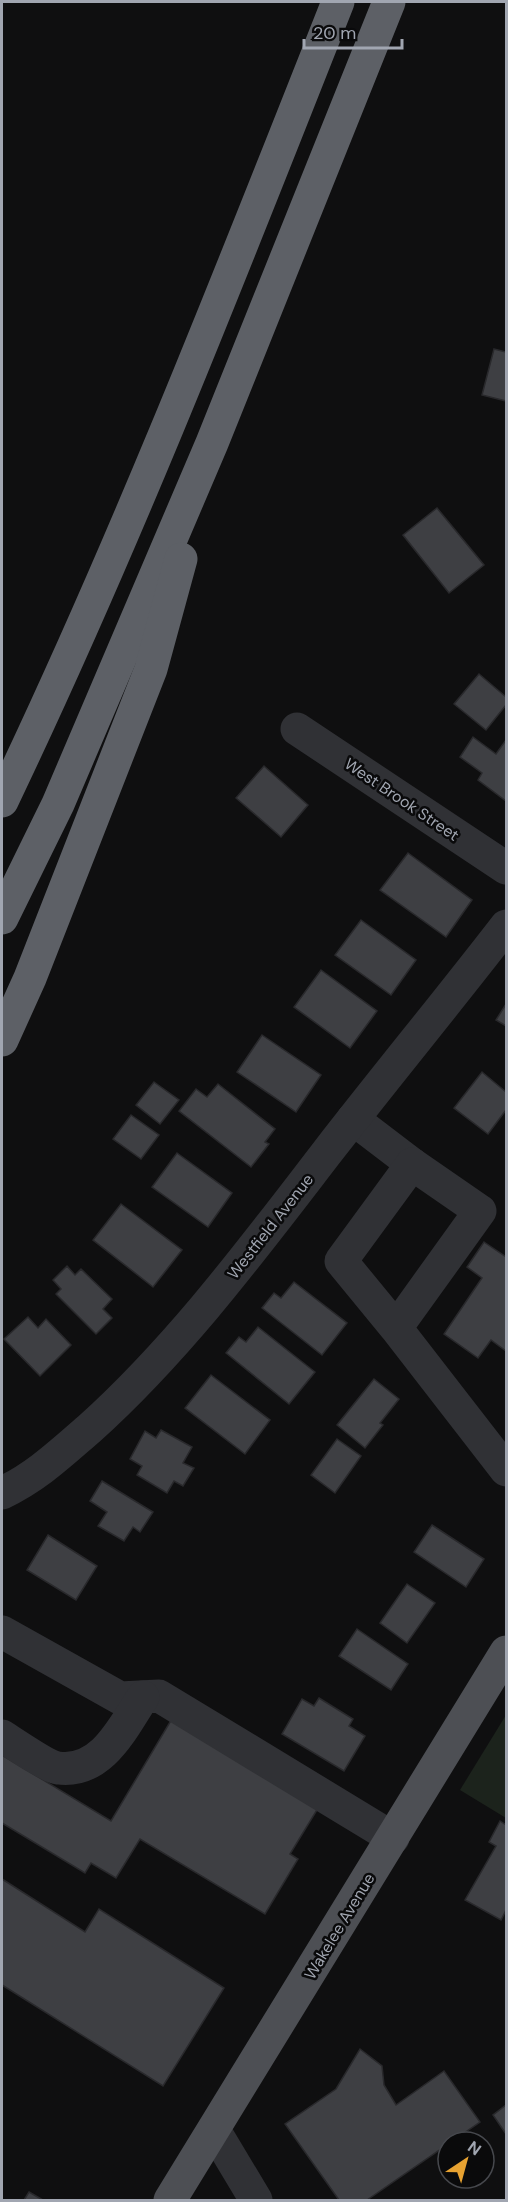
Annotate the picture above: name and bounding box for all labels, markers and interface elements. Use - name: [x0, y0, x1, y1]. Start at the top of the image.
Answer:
- scale bar: [304, 12, 402, 50]
- text: 20 m: [313, 21, 356, 45]
- street label: West Brook Street: [340, 753, 463, 846]
- street label: Westfield Avenue: [223, 1169, 318, 1283]
- street label: Wakelee Avenue: [299, 1869, 379, 1983]
- north arrow: [436, 2130, 496, 2190]
- text: N: [464, 2136, 485, 2160]

